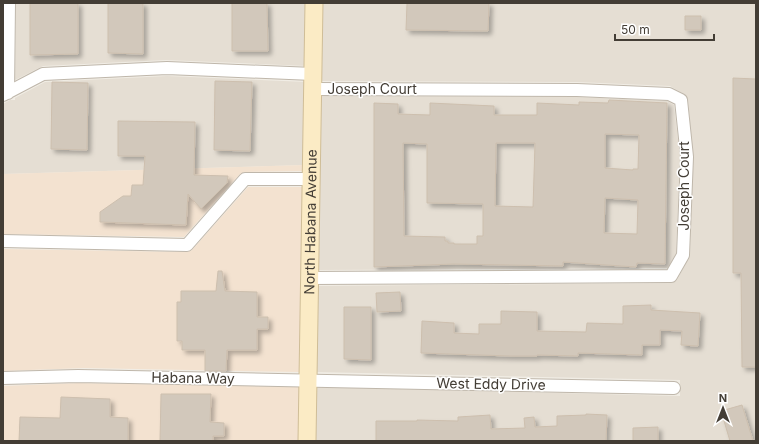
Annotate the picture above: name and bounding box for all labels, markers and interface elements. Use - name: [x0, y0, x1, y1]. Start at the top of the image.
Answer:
- scale bar: [615, 16, 714, 42]
- text: 50 m: [621, 22, 650, 37]
- street label: Joseph Court: [327, 80, 417, 97]
- street label: Joseph Court: [675, 141, 692, 231]
- street label: North Habana Avenue: [300, 149, 320, 295]
- street label: Habana Way: [151, 368, 235, 387]
- street label: West Eddy Drive: [436, 374, 546, 393]
- north arrow: [703, 388, 743, 428]
- text: N: [719, 391, 727, 405]

